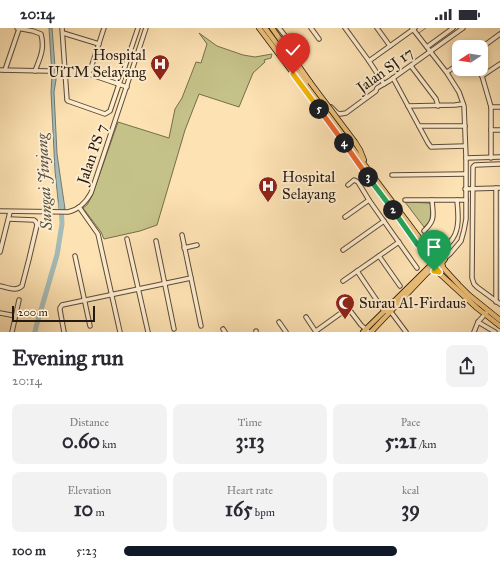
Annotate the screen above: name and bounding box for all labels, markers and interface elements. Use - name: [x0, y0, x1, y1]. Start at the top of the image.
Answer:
- text: 20:14: [20, 5, 54, 23]
- pin: [276, 33, 310, 74]
- icon: check: [282, 39, 304, 61]
- north arrow: [452, 40, 488, 76]
- map controls: [452, 40, 488, 76]
- street label: Jalan SJ 17: [352, 43, 417, 99]
- place label: Hospital UiTM Selayang: [48, 46, 147, 81]
- hospital icon: Hospital UiTM Selayang: [149, 53, 171, 81]
- pin: 5: [309, 99, 329, 119]
- text: 5: [316, 102, 322, 115]
- street label: Jalan PS 7: [73, 122, 112, 189]
- water label: Sungai Jinjang: [32, 132, 57, 232]
- pin: 4: [334, 133, 354, 153]
- text: 4: [341, 136, 347, 149]
- pin: 3: [358, 167, 378, 187]
- place label: Hospital Selayang: [282, 168, 337, 203]
- text: 3: [366, 170, 370, 183]
- hospital icon: Hospital Selayang: [257, 175, 279, 203]
- pin: 2: [383, 200, 403, 220]
- text: 2: [390, 203, 396, 216]
- pin: [417, 230, 451, 271]
- icon: arrive: [423, 236, 445, 258]
- mosque icon: Surau Al-Firdaus: [334, 292, 356, 320]
- place label: Surau Al-Firdaus: [359, 294, 466, 312]
- scale bar: [12, 304, 95, 323]
- text: 200 m: [18, 306, 48, 319]
- text: Evening run: [12, 344, 124, 371]
- button: share: [446, 345, 488, 387]
- text: 20:14: [12, 373, 42, 389]
- text: Distance: [70, 416, 109, 429]
- text: Time: [238, 416, 262, 429]
- text: Pace: [401, 416, 421, 429]
- text: 0.60: [62, 429, 100, 453]
- text: 3:13: [236, 429, 264, 453]
- text: 5:21: [385, 429, 417, 453]
- text: km: [100, 438, 117, 451]
- text: /km: [417, 438, 437, 451]
- text: Elevation: [67, 484, 111, 497]
- text: Heart rate: [227, 484, 273, 497]
- text: kcal: [402, 484, 419, 497]
- text: 10: [74, 497, 93, 521]
- text: 165: [225, 497, 252, 521]
- text: 39: [401, 497, 420, 521]
- text: m: [93, 506, 105, 519]
- text: bpm: [252, 506, 275, 519]
- text: 100 m: [12, 543, 46, 559]
- text: 5:23: [76, 543, 97, 559]

